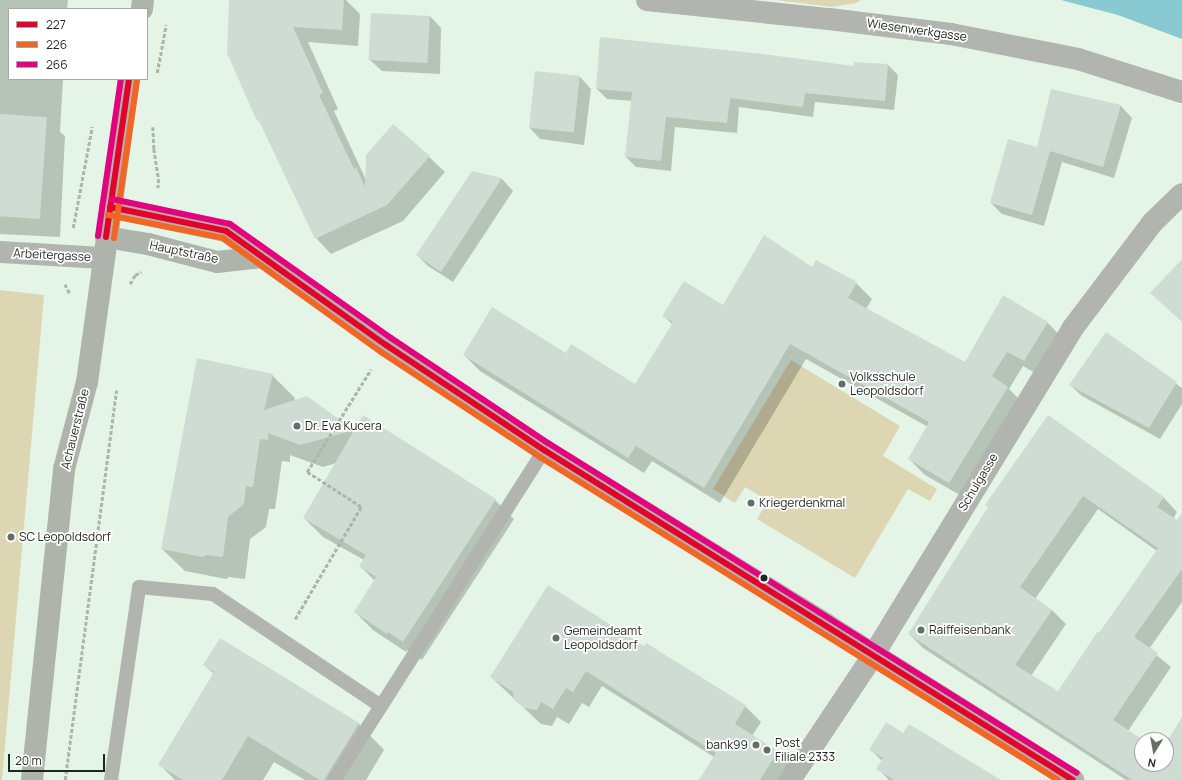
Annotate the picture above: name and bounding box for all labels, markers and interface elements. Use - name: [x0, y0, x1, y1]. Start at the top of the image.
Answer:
- legend: [8, 8, 148, 80]
- text: 227: [46, 16, 66, 33]
- street label: Wiesenwerkgasse: [866, 16, 968, 44]
- text: 226: [46, 36, 67, 53]
- text: 266: [46, 56, 68, 73]
- street label: Hauptstraße: [148, 238, 220, 266]
- street label: Arbeitergasse: [13, 246, 91, 264]
- place label: Volksschule Leopoldsdorf: [850, 370, 923, 398]
- marker: Volksschule Leopoldsdorf: [837, 379, 847, 389]
- street label: Achauerstraße: [58, 387, 92, 471]
- place label: Dr. Eva Kucera: [305, 419, 382, 433]
- marker: Dr. Eva Kucera: [292, 421, 302, 431]
- street label: Schulgasse: [955, 451, 1001, 513]
- place label: Kriegerdenkmal: [759, 496, 845, 510]
- marker: Kriegerdenkmal: [746, 498, 756, 508]
- place label: SC Leopoldsdorf: [19, 530, 111, 544]
- marker: SC Leopoldsdorf: [6, 532, 16, 542]
- unlabelled marker: [759, 573, 769, 583]
- place label: Raiffeisenbank: [929, 623, 1011, 637]
- place label: Gemeindeamt Leopoldsdorf: [564, 624, 642, 652]
- marker: Raiffeisenbank: [916, 625, 926, 635]
- marker: Gemeindeamt Leopoldsdorf: [551, 633, 561, 643]
- north arrow: [1134, 732, 1174, 772]
- place label: Post Filiale 2333: [775, 736, 835, 764]
- place label: bank99: [706, 738, 748, 752]
- marker: bank99: [751, 740, 761, 750]
- marker: Post Filiale 2333: [762, 745, 772, 755]
- scale bar: [10, 746, 107, 772]
- text: 20 m: [15, 752, 42, 769]
- text: N: [1146, 755, 1157, 771]

